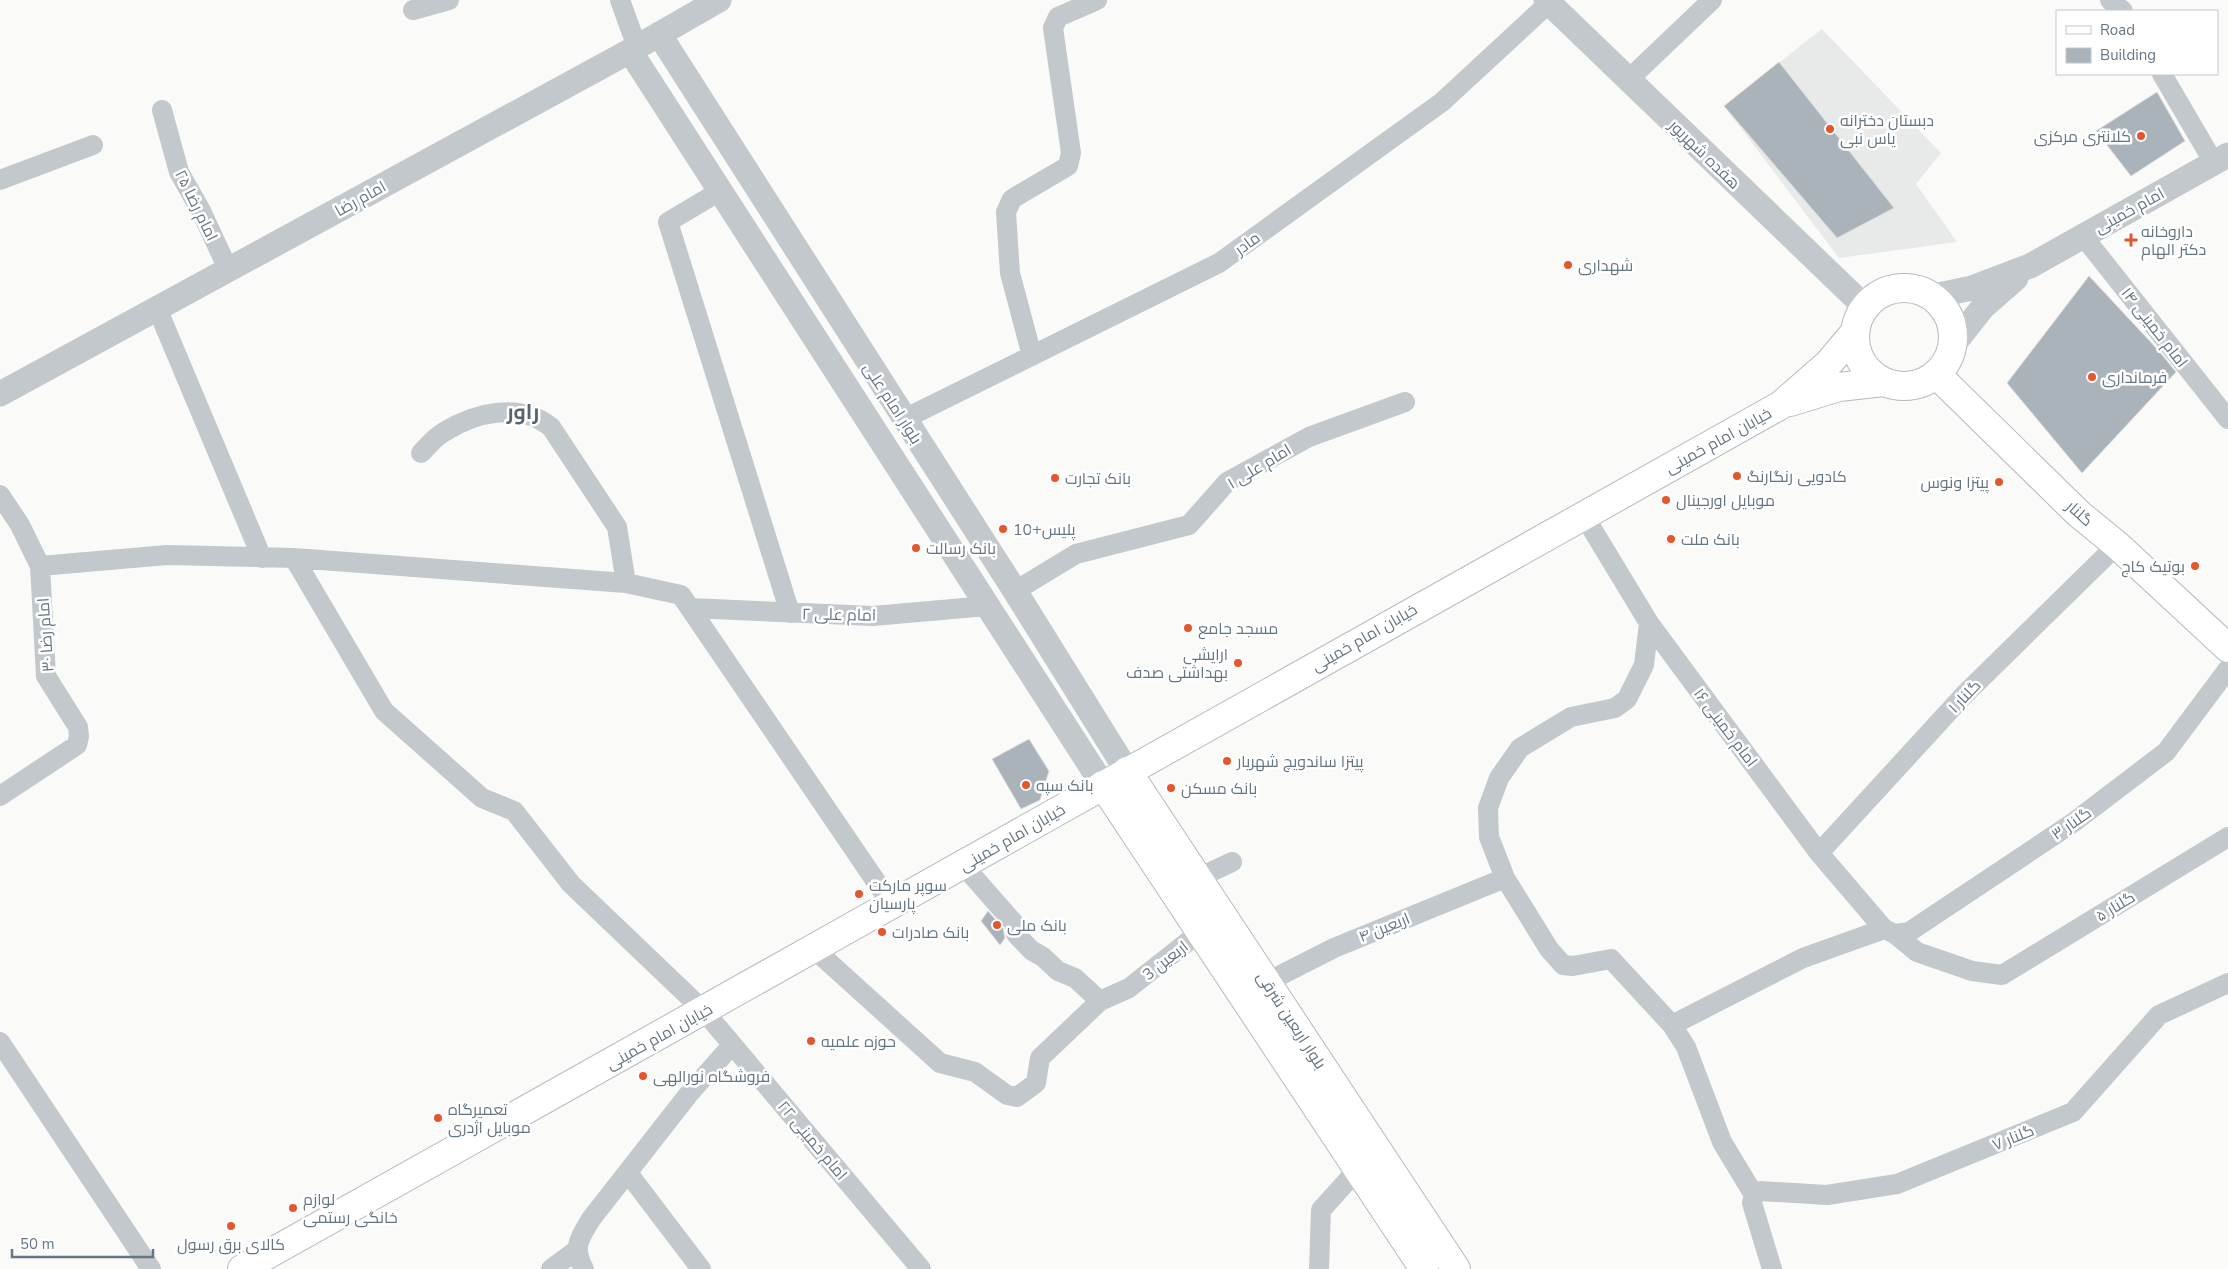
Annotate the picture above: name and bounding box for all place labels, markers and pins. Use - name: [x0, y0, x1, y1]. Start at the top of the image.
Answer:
- place label: دبستان دخترانه یاس نبی: [1840, 110, 1934, 150]
- marker: دبستان دخترانه یاس نبی: [1824, 123, 1836, 135]
- place label: کلانتری مرکزی: [2034, 126, 2131, 148]
- marker: کلانتری مرکزی: [2135, 130, 2147, 142]
- place label: داروخانه دکتر الهام: [2141, 221, 2206, 261]
- marker: داروخانه دکتر الهام: [2125, 234, 2137, 246]
- place label: شهداری: [1578, 255, 1633, 277]
- marker: شهداری: [1562, 259, 1574, 271]
- place label: فرمانداری: [2102, 367, 2167, 389]
- marker: فرمانداری: [2086, 371, 2098, 383]
- place label: کادویی رنگارنگ: [1747, 466, 1847, 488]
- place label: بانک تجارت: [1065, 468, 1131, 490]
- marker: کادویی رنگارنگ: [1731, 470, 1743, 482]
- marker: بانک تجارت: [1049, 472, 1061, 484]
- place label: پیتزا ونوس: [1920, 472, 1990, 494]
- marker: پیتزا ونوس: [1993, 476, 2005, 488]
- place label: موبایل اورجینال: [1676, 490, 1775, 512]
- marker: موبایل اورجینال: [1660, 494, 1672, 506]
- place label: پلیس+10: [1013, 519, 1076, 541]
- marker: پلیس+10: [997, 523, 1009, 535]
- place label: بانک ملت: [1681, 529, 1740, 551]
- marker: بانک ملت: [1665, 533, 1677, 545]
- place label: بانک رسالت: [926, 538, 996, 560]
- marker: بانک رسالت: [910, 542, 922, 554]
- place label: بوتیک کاج: [2121, 556, 2185, 578]
- marker: بوتیک کاج: [2189, 560, 2201, 572]
- place label: مسجد جامع: [1198, 618, 1278, 640]
- marker: مسجد جامع: [1182, 622, 1194, 634]
- place label: ارایشی بهداشتی صدف: [1126, 644, 1228, 684]
- marker: ارایشی بهداشتی صدف: [1232, 657, 1244, 669]
- place label: پیتزا ساندویچ شهریار: [1236, 751, 1364, 773]
- marker: پیتزا ساندویچ شهریار: [1221, 755, 1233, 767]
- place label: بانک سپه: [1036, 775, 1094, 797]
- place label: بانک مسکن: [1181, 778, 1257, 800]
- marker: بانک سپه: [1020, 779, 1032, 791]
- marker: بانک مسکن: [1165, 782, 1177, 794]
- place label: سوپر مارکت پارسیان: [869, 875, 947, 915]
- marker: سوپر مارکت پارسیان: [853, 888, 865, 900]
- place label: بانک ملی: [1007, 915, 1067, 937]
- marker: بانک ملی: [991, 919, 1003, 931]
- place label: بانک صادرات: [892, 922, 969, 944]
- marker: بانک صادرات: [876, 926, 888, 938]
- place label: حوزه علمیه: [821, 1031, 896, 1053]
- marker: حوزه علمیه: [805, 1035, 817, 1047]
- place label: فروشگاه نورالهی: [653, 1066, 770, 1088]
- marker: فروشگاه نورالهی: [637, 1070, 649, 1082]
- place label: تعمیرگاه موبایل اژدری: [448, 1099, 531, 1139]
- marker: تعمیرگاه موبایل اژدری: [432, 1112, 444, 1124]
- place label: لوازم خانگی رستمی: [303, 1189, 398, 1229]
- marker: لوازم خانگی رستمی: [287, 1202, 299, 1214]
- marker: کالای برق رسول: [225, 1220, 237, 1232]
- place label: کالای برق رسول: [177, 1234, 285, 1256]

